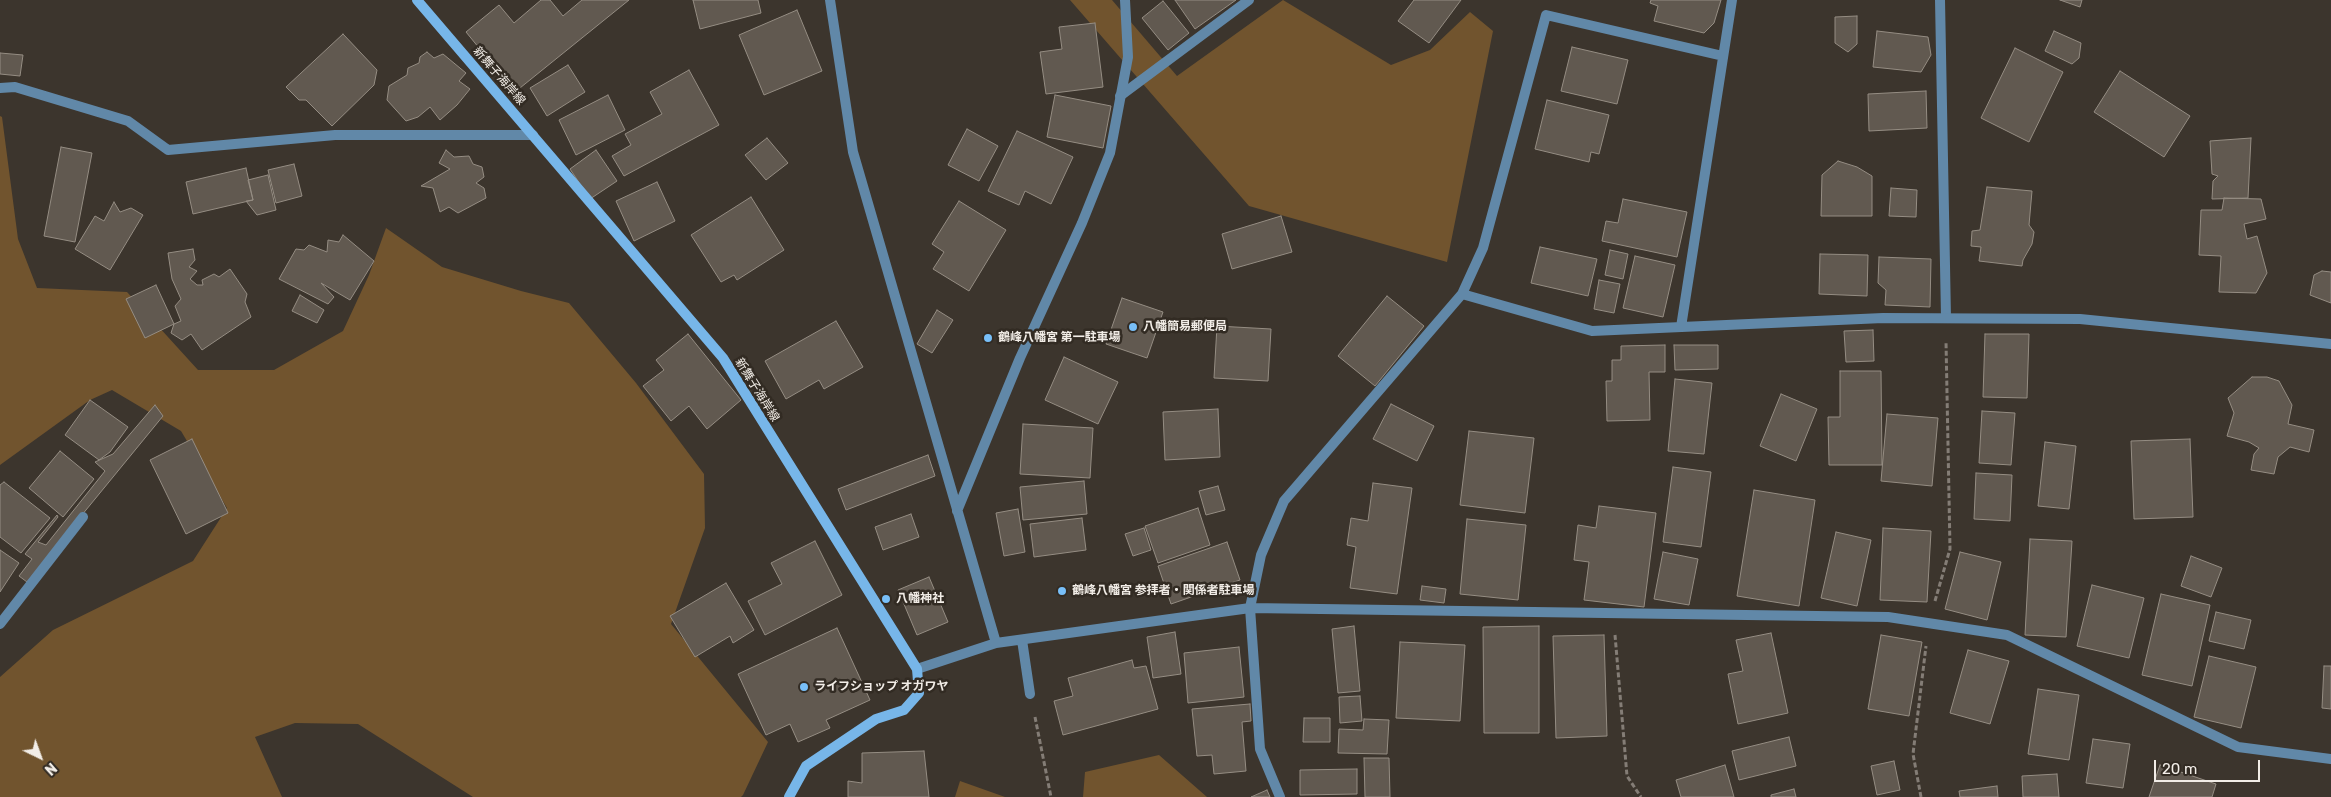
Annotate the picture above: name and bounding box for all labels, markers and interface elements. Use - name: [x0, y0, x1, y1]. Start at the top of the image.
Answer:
- street label: 新舞子海岸線: [470, 44, 528, 108]
- place label: 八幡簡易郵便局: [1143, 320, 1227, 334]
- marker: 八幡簡易郵便局: [1127, 321, 1139, 333]
- place label: 鶴峰八幡宮 第一駐車場: [998, 331, 1121, 345]
- marker: 鶴峰八幡宮 第一駐車場: [982, 332, 994, 344]
- street label: 新舞子海岸線: [732, 356, 782, 424]
- place label: 鶴峰八幡宮 参拝者・関係者駐車場: [1072, 584, 1255, 598]
- marker: 鶴峰八幡宮 参拝者・関係者駐車場: [1056, 585, 1068, 597]
- place label: 八幡神社: [896, 592, 944, 606]
- marker: 八幡神社: [880, 593, 892, 605]
- place label: ライフショップ オガワヤ: [814, 680, 949, 694]
- marker: ライフショップ オガワヤ: [798, 681, 810, 693]
- north arrow: [15, 732, 65, 782]
- scale bar: [2156, 750, 2262, 782]
- text: N: [41, 759, 60, 778]
- text: 20 m: [2162, 760, 2197, 778]

